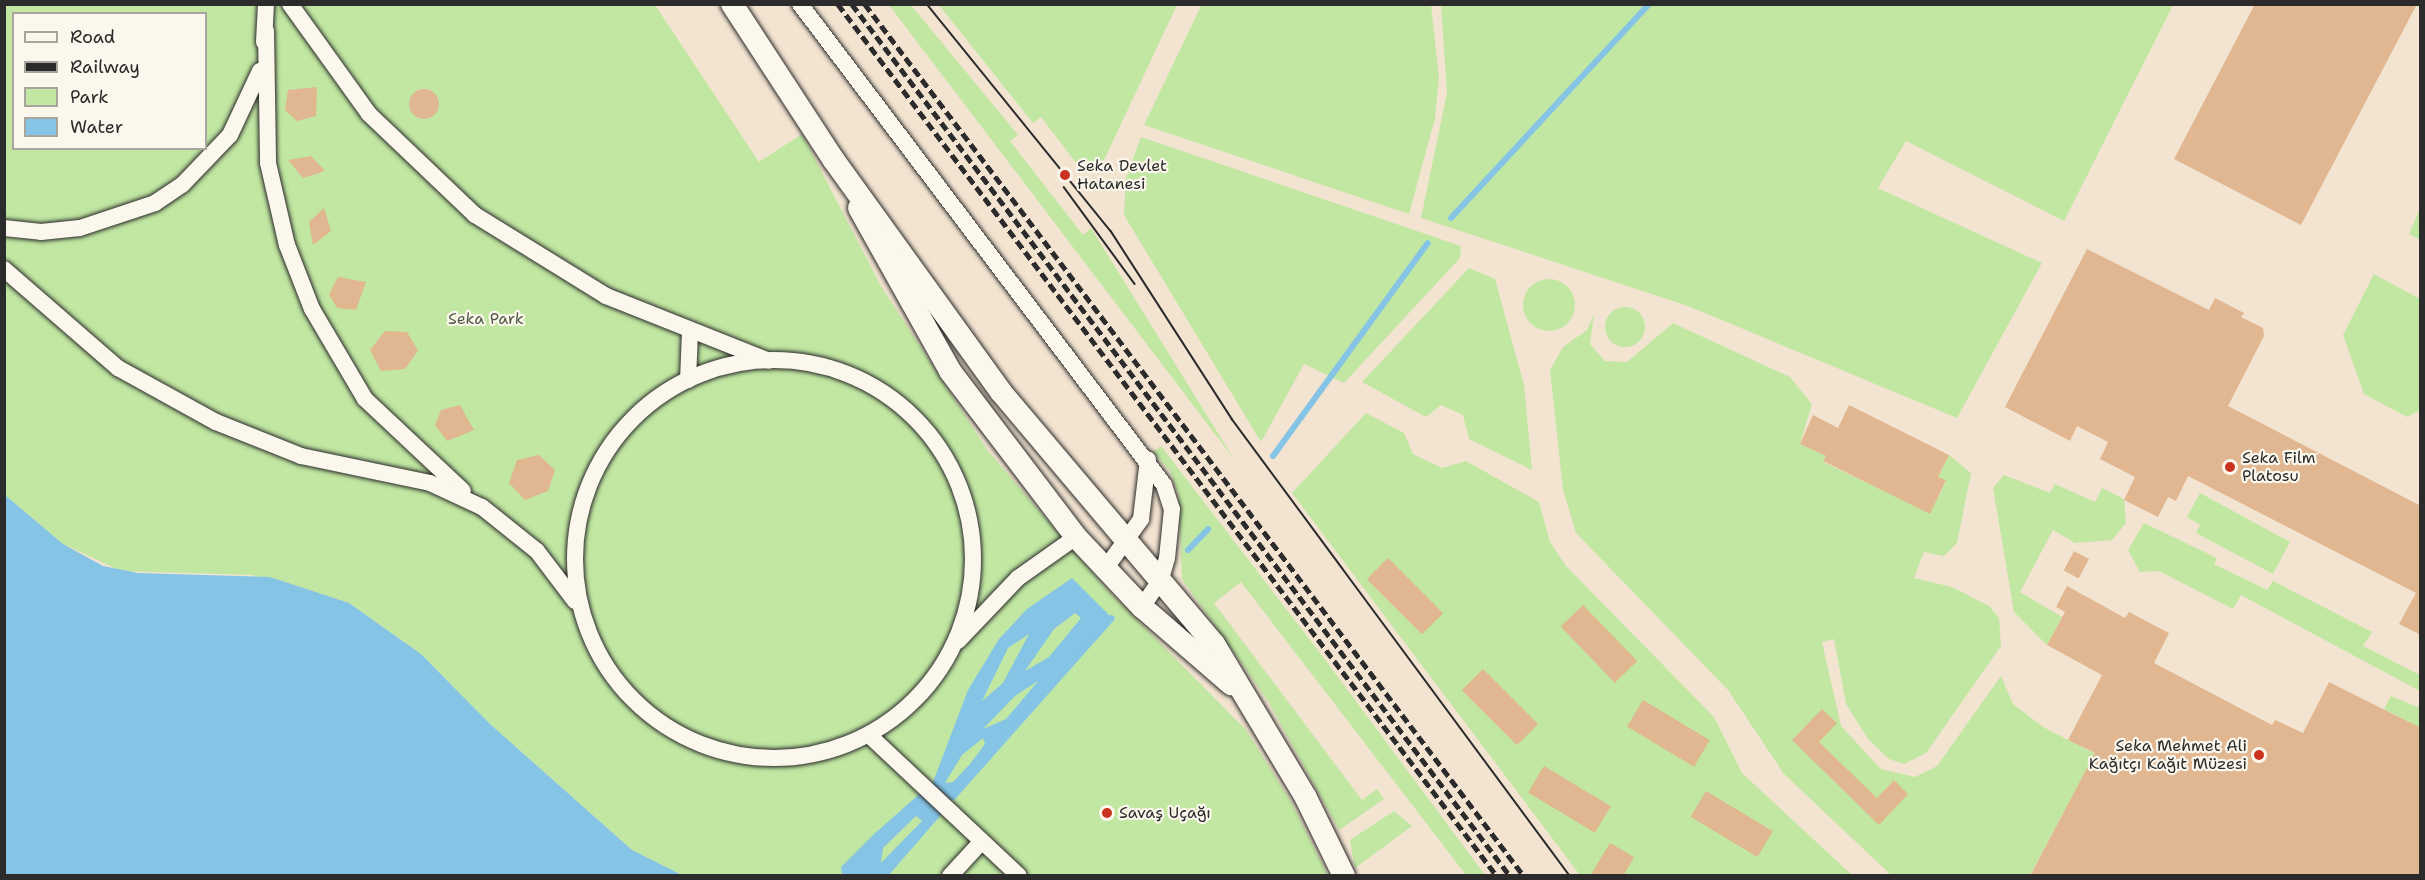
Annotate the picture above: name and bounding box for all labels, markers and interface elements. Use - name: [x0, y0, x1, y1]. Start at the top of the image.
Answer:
- legend: [12, 12, 207, 150]
- text: Road: [70, 25, 115, 49]
- text: Railway: [70, 55, 140, 79]
- text: Park: [70, 85, 109, 109]
- text: Water: [70, 115, 123, 139]
- place label: Seka Devlet Hatanesi: [1077, 156, 1167, 194]
- marker: Seka Devlet Hatanesi: [1058, 168, 1072, 182]
- park label: Seka Park: [448, 309, 524, 329]
- place label: Seka Film Platosu: [2242, 448, 2316, 486]
- marker: Seka Film Platosu: [2223, 460, 2237, 474]
- place label: Seka Mehmet Ali Kağıtçı Kağıt Müzesi: [2089, 736, 2247, 774]
- marker: Seka Mehmet Ali Kağıtçı Kağıt Müzesi: [2252, 748, 2266, 762]
- place label: Savaş Uçağı: [1119, 803, 1211, 823]
- marker: Savaş Uçağı: [1100, 806, 1114, 820]

